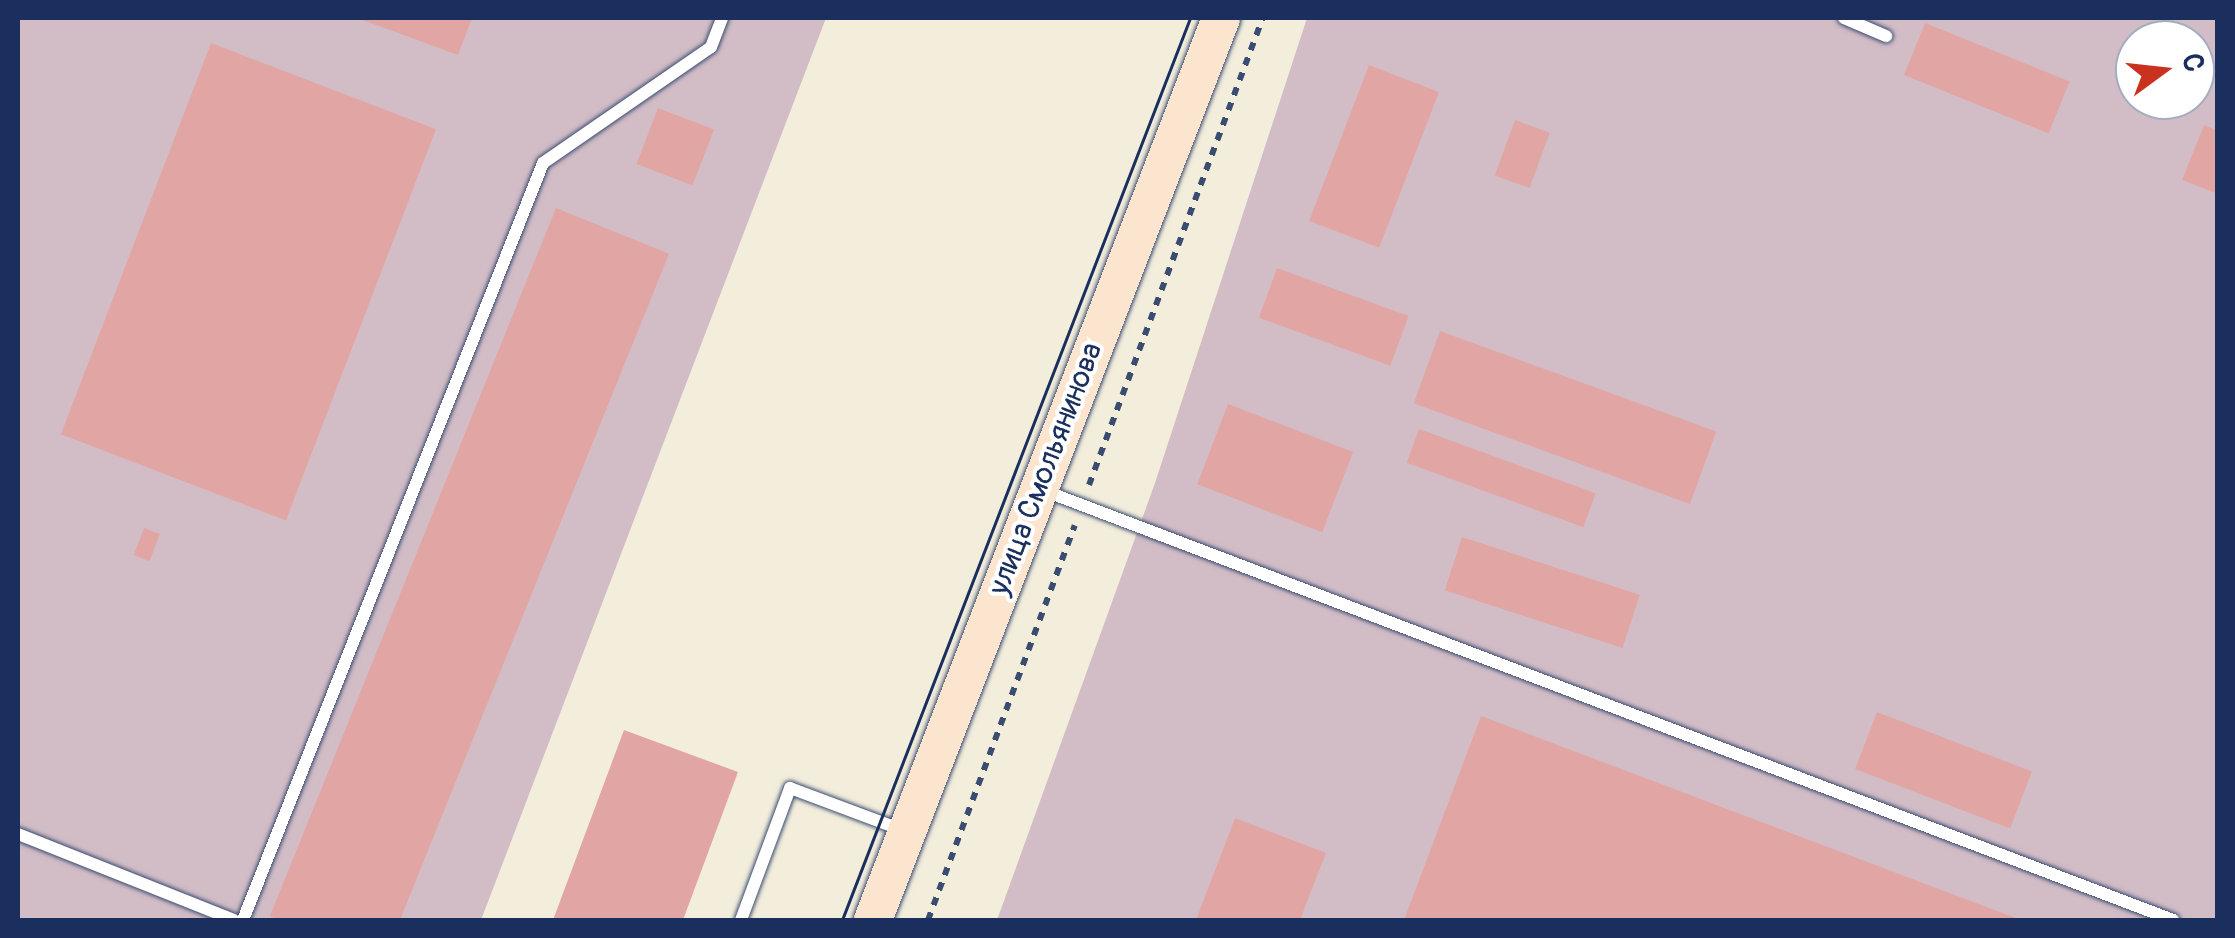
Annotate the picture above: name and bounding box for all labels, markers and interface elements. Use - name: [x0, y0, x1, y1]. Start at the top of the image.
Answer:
- north arrow: [2115, 20, 2215, 120]
- text: С: [2173, 50, 2212, 75]
- street label: улица Смольянинова: [981, 338, 1111, 600]

